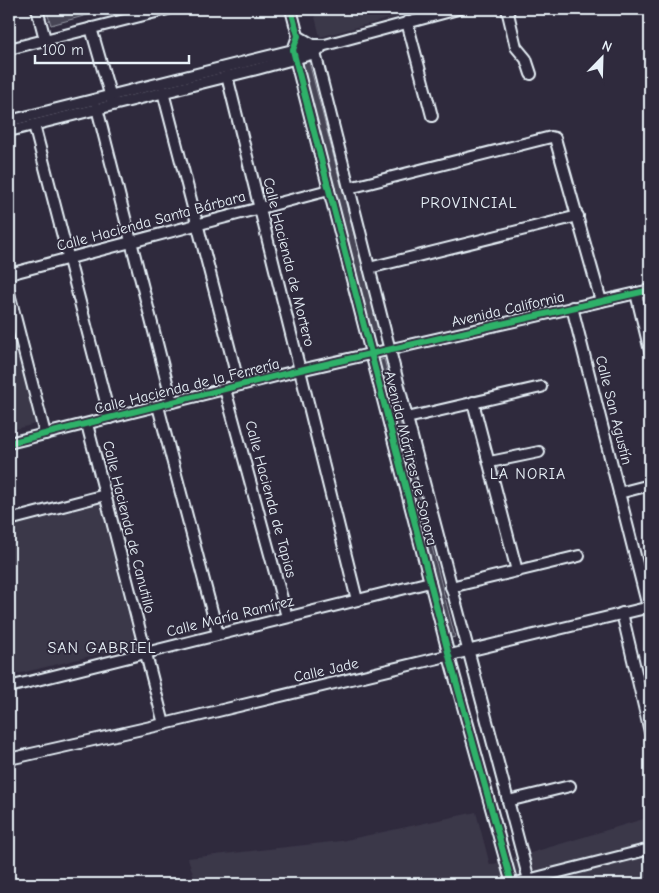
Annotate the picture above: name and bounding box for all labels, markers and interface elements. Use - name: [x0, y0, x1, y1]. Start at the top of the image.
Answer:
- scale bar: [35, 32, 189, 64]
- north arrow: [576, 32, 626, 82]
- text: N: [599, 37, 614, 56]
- text: 100 m: [42, 41, 84, 59]
- street label: Calle Hacienda de Mortero: [259, 176, 319, 349]
- street label: Calle Hacienda Santa Bárbara: [55, 187, 247, 255]
- district label: PROVINCIAL: [420, 194, 518, 212]
- street label: Avenida California: [450, 287, 566, 331]
- street label: Calle Hacienda de la Ferrería: [93, 354, 281, 418]
- street label: Calle San Agustín: [592, 354, 636, 466]
- street label: Avenida Mártires de Sonora: [381, 369, 441, 547]
- street label: Calle Hacienda de Tapias: [241, 419, 301, 579]
- street label: Calle Hacienda de Canutillo: [99, 439, 159, 615]
- district label: LA NORIA: [490, 465, 566, 483]
- street label: Calle María Ramírez: [165, 591, 296, 641]
- district label: SAN GABRIEL: [47, 639, 157, 657]
- street label: Calle Jade: [292, 654, 361, 686]

